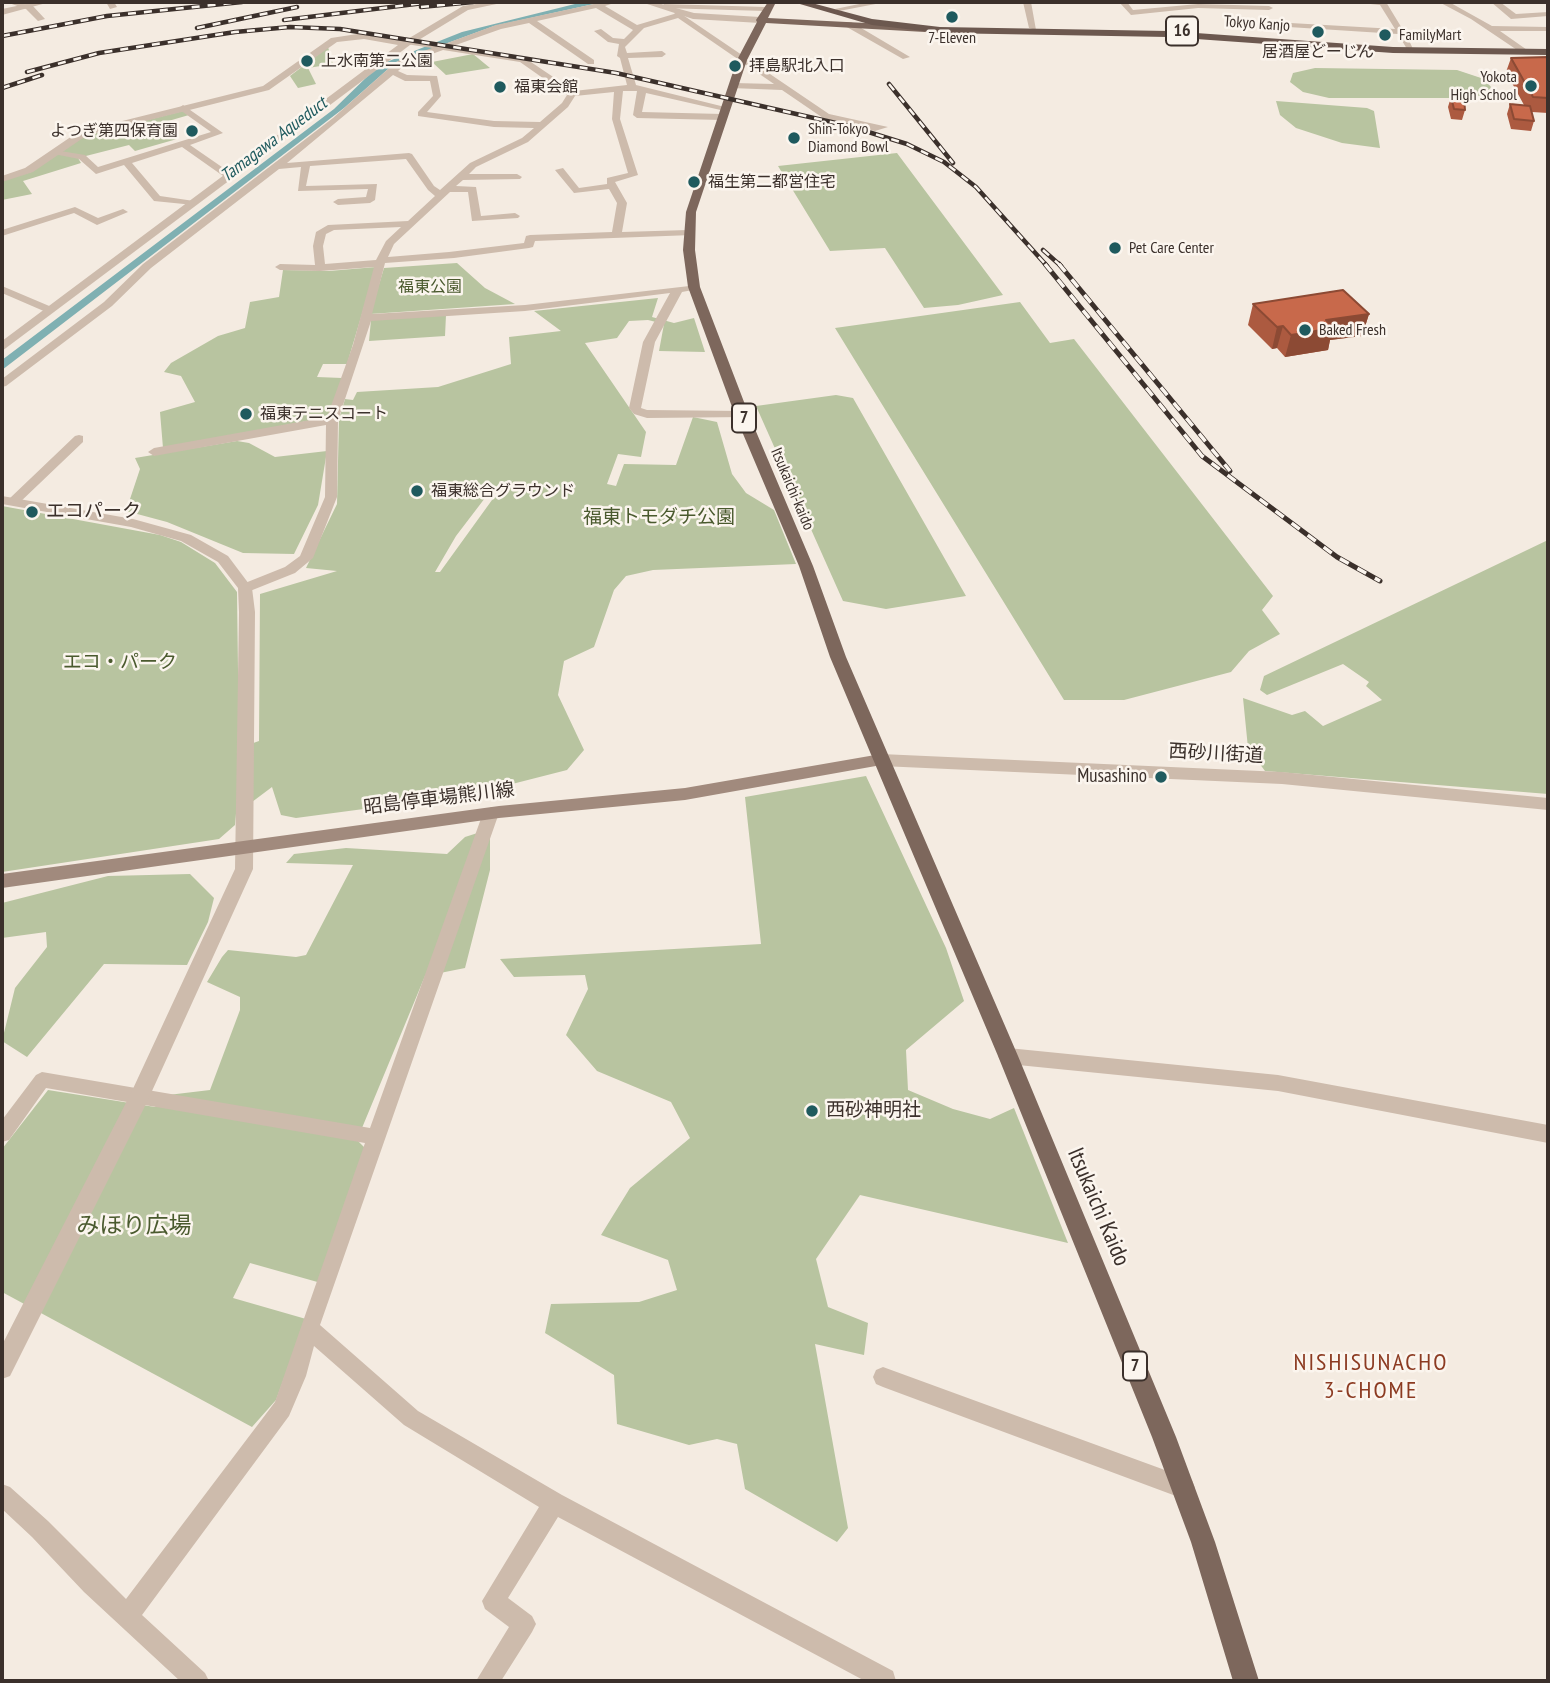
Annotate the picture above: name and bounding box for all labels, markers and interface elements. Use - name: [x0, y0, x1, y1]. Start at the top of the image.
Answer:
- marker: 7-Eleven: [944, 9, 960, 25]
- street label: Tokyo Kanjo: [1223, 12, 1291, 36]
- road number: 16: [1166, 16, 1198, 46]
- marker: 居酒屋どーじん: [1310, 24, 1326, 40]
- place label: FamilyMart: [1399, 25, 1461, 45]
- marker: FamilyMart: [1377, 27, 1393, 43]
- place label: 7-Eleven: [928, 28, 976, 48]
- place label: 居酒屋どーじん: [1262, 42, 1374, 62]
- place label: 上水南第二公園: [321, 51, 433, 71]
- marker: 上水南第二公園: [299, 53, 315, 69]
- place label: 拝島駅北入口: [749, 56, 845, 76]
- marker: 拝島駅北入口: [727, 58, 743, 74]
- place label: Yokota High School: [1450, 67, 1517, 105]
- place label: 福東会館: [514, 77, 578, 97]
- marker: Yokota High School: [1523, 78, 1539, 94]
- marker: 福東会館: [492, 79, 508, 95]
- water label: Tamagawa Aqueduct: [217, 93, 331, 187]
- place label: Shin-Tokyo Diamond Bowl: [808, 119, 888, 157]
- place label: よつぎ第四保育園: [50, 121, 178, 141]
- marker: よつぎ第四保育園: [184, 123, 200, 139]
- marker: Shin-Tokyo Diamond Bowl: [786, 130, 802, 146]
- place label: 福生第二都営住宅: [708, 172, 836, 192]
- marker: 福生第二都営住宅: [686, 174, 702, 190]
- place label: Pet Care Center: [1129, 238, 1214, 258]
- marker: Pet Care Center: [1107, 240, 1123, 256]
- park label: 福東公園: [398, 277, 462, 297]
- place label: Baked Fresh: [1319, 320, 1386, 340]
- marker: Baked Fresh: [1297, 322, 1313, 338]
- place label: 福東テニスコート: [260, 404, 388, 424]
- road number: 7: [732, 404, 756, 432]
- marker: 福東テニスコート: [238, 406, 254, 422]
- street label: Itsukaichi-kaido: [766, 445, 818, 533]
- place label: 福東総合グラウンド: [431, 481, 575, 501]
- marker: 福東総合グラウンド: [409, 483, 425, 499]
- place label: エコパーク: [46, 501, 141, 523]
- marker: エコパーク: [24, 504, 40, 520]
- park label: 福東トモダチ公園: [583, 507, 735, 529]
- park label: エコ・パーク: [63, 652, 177, 674]
- street label: 西砂川街道: [1168, 740, 1264, 768]
- place label: Musashino: [1077, 766, 1147, 788]
- marker: Musashino: [1153, 769, 1169, 785]
- street label: 昭島停車場熊川線: [362, 778, 516, 820]
- place label: 西砂神明社: [826, 1100, 921, 1122]
- marker: 西砂神明社: [804, 1103, 820, 1119]
- street label: Itsukaichi Kaido: [1061, 1144, 1135, 1270]
- park label: みほり広場: [77, 1212, 191, 1240]
- district label: NISHISUNACHO 3-CHOME: [1295, 1349, 1447, 1405]
- road number: 7: [1123, 1352, 1147, 1380]

